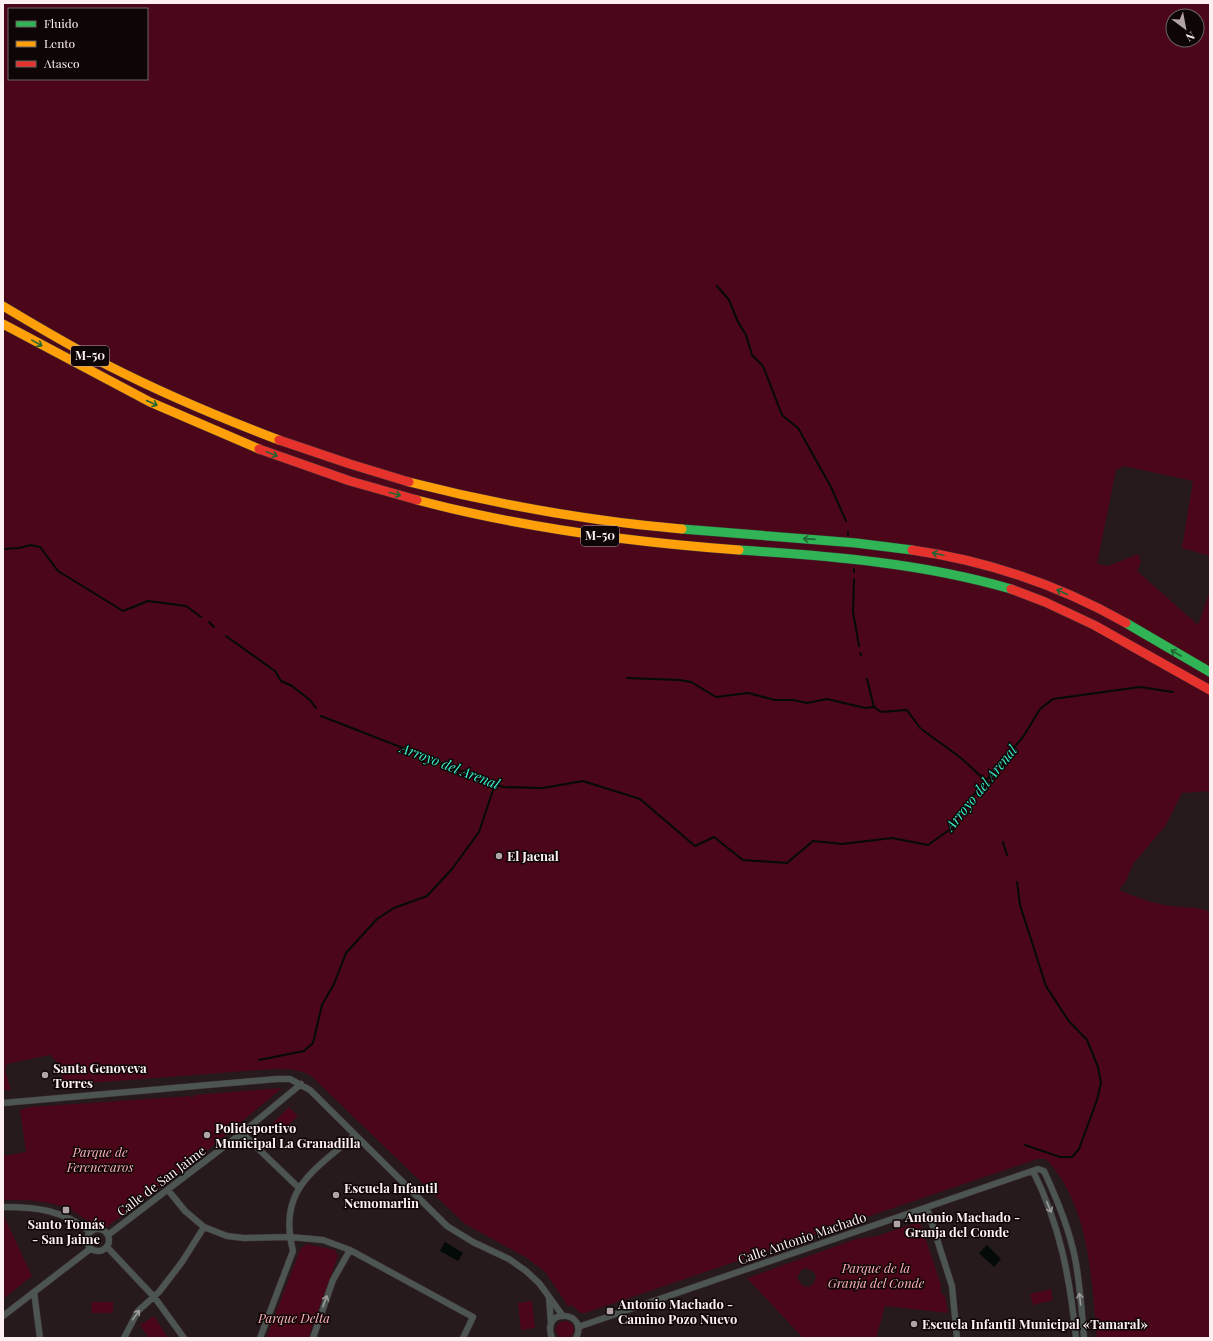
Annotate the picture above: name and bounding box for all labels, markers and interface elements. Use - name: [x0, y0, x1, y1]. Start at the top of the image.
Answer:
- legend: [8, 8, 148, 80]
- north arrow: [1165, 8, 1205, 48]
- text: Fluido: [44, 15, 79, 31]
- text: N: [1183, 28, 1198, 45]
- text: Lento: [44, 35, 76, 51]
- text: Atasco: [43, 55, 80, 71]
- one-way arrow: [31, 339, 43, 347]
- road number: M-50: [71, 346, 109, 366]
- one-way arrow: [146, 400, 158, 407]
- one-way arrow: [266, 450, 278, 458]
- one-way arrow: [389, 491, 402, 499]
- road number: M-50: [581, 526, 619, 546]
- one-way arrow: [803, 536, 816, 543]
- one-way arrow: [931, 550, 944, 558]
- one-way arrow: [1056, 587, 1068, 595]
- one-way arrow: [1170, 648, 1182, 656]
- water label: Arroyo del Arenal: [396, 737, 503, 794]
- water label: Arroyo del Arenal: [939, 740, 1022, 836]
- place label: El Jaenal: [507, 847, 559, 864]
- marker: El Jaenal: [494, 851, 504, 861]
- place label: Santa Genoveva Torres: [53, 1059, 147, 1091]
- marker: Santa Genoveva Torres: [40, 1070, 50, 1080]
- place label: Polideportivo Municipal La Granadilla: [215, 1119, 361, 1151]
- marker: Polideportivo Municipal La Granadilla: [202, 1130, 212, 1140]
- street label: Calle de San Jaime: [113, 1141, 209, 1220]
- park label: Parque de Ferencvaros: [66, 1143, 133, 1175]
- place label: Escuela Infantil Nemomarlin: [344, 1179, 438, 1211]
- marker: Escuela Infantil Nemomarlin: [331, 1190, 341, 1200]
- one-way arrow: [1046, 1200, 1053, 1212]
- marker: Santo Tomás - San Jaime: [61, 1205, 71, 1215]
- street label: Calle Antonio Machado: [735, 1208, 868, 1267]
- place label: Antonio Machado - Granja del Conde: [904, 1208, 1020, 1240]
- place label: Santo Tomás - San Jaime: [28, 1215, 104, 1247]
- marker: Antonio Machado - Granja del Conde: [892, 1219, 902, 1229]
- park label: Parque de la Granja del Conde: [828, 1259, 925, 1291]
- one-way arrow: [1076, 1293, 1084, 1306]
- one-way arrow: [322, 1295, 330, 1307]
- place label: Antonio Machado - Camino Pozo Nuevo: [617, 1295, 737, 1327]
- marker: Antonio Machado - Camino Pozo Nuevo: [605, 1306, 615, 1316]
- park label: Parque Delta: [257, 1309, 330, 1326]
- one-way arrow: [132, 1310, 140, 1321]
- place label: Escuela Infantil Municipal «Tamaral»: [922, 1315, 1149, 1332]
- marker: Escuela Infantil Municipal «Tamaral»: [909, 1319, 919, 1329]

